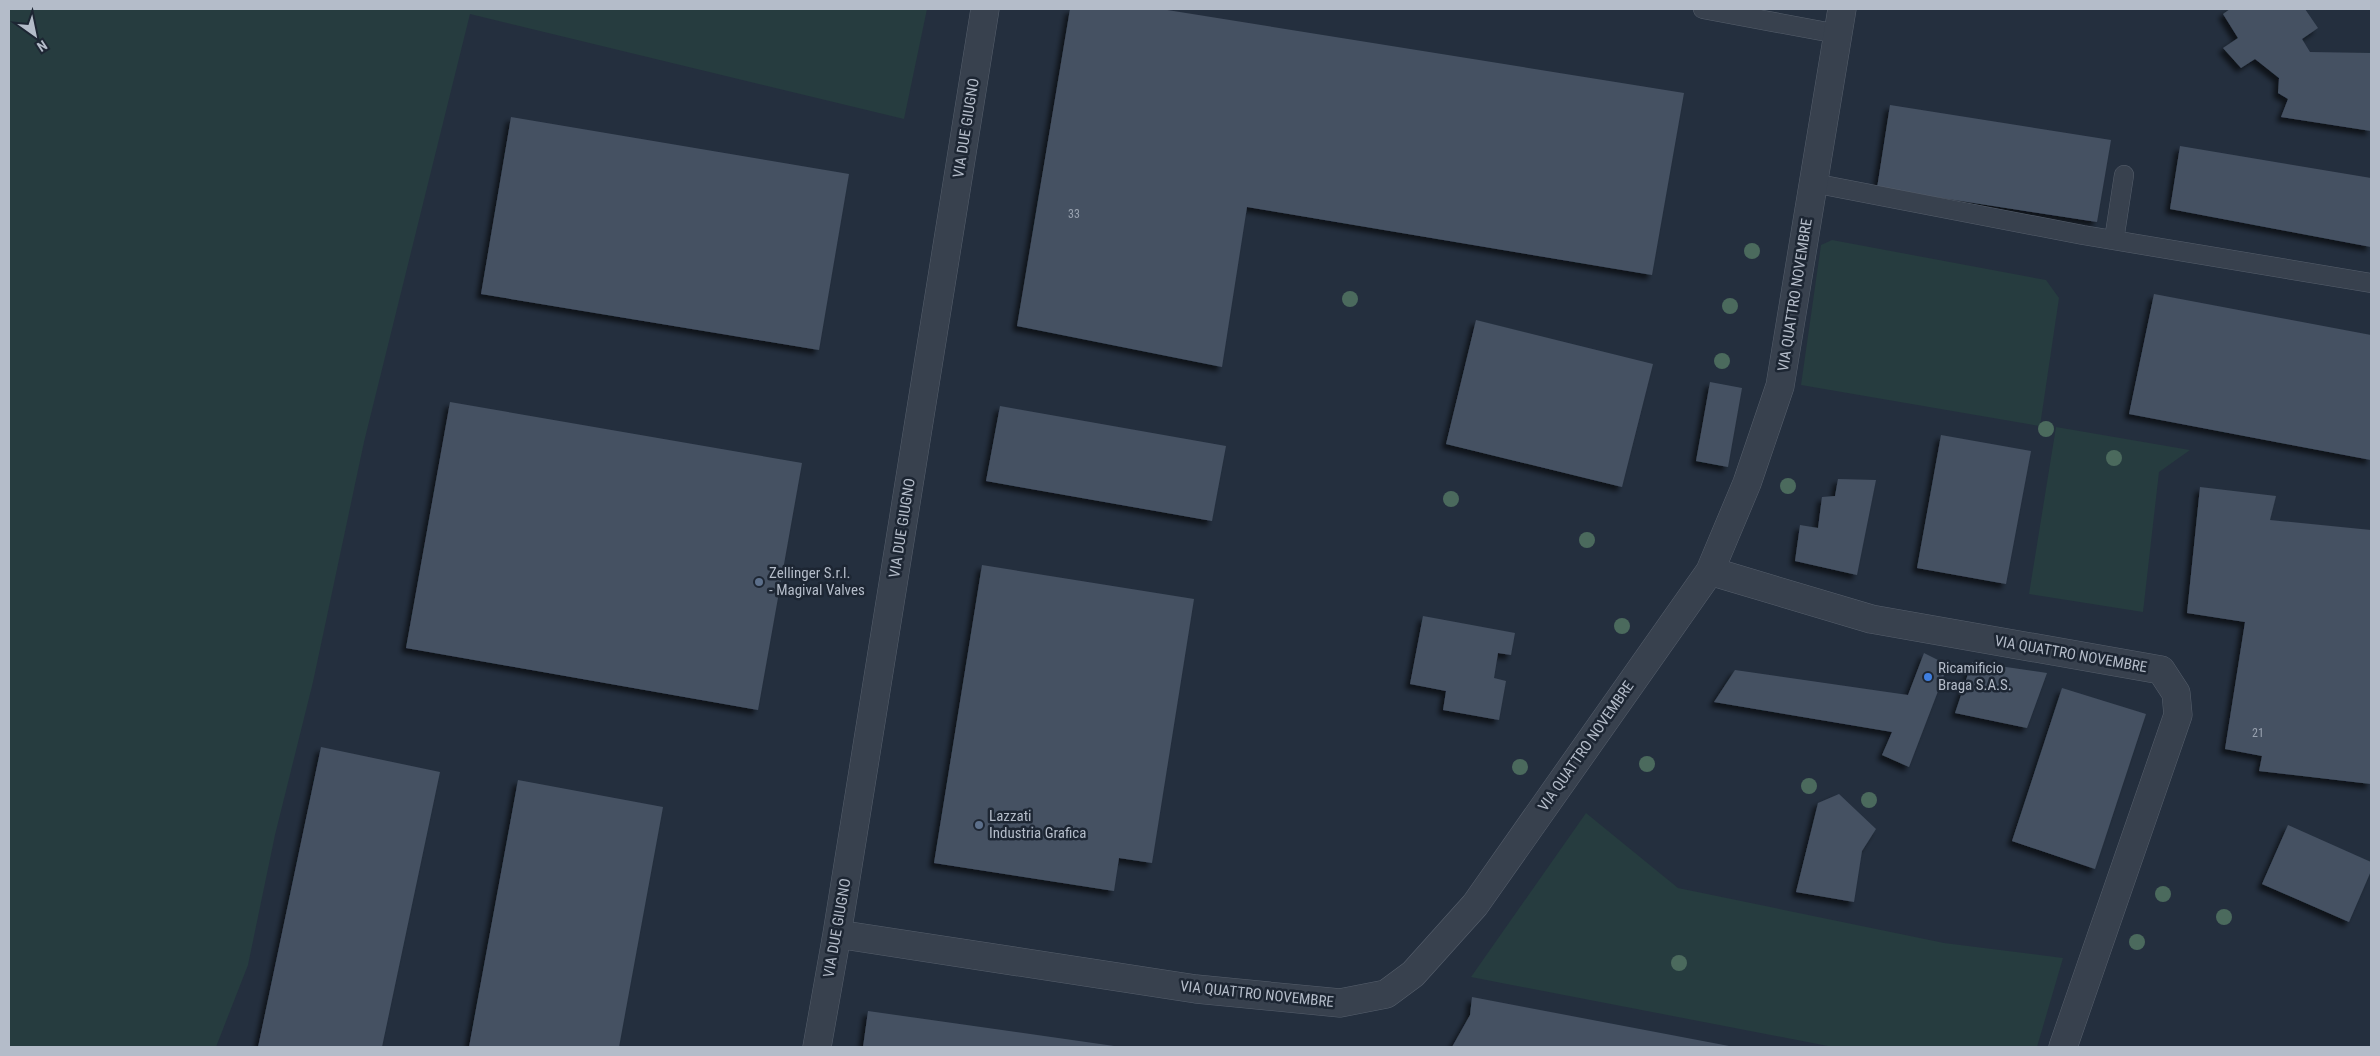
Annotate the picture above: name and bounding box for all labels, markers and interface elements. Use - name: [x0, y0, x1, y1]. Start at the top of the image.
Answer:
- north arrow: [10, 10, 60, 60]
- text: N: [34, 37, 50, 55]
- street label: VIA DUE GIUGNO: [949, 77, 983, 179]
- house number: 33: [1068, 207, 1080, 221]
- street label: VIA QUATTRO NOVEMBRE: [1774, 217, 1816, 373]
- street label: VIA DUE GIUGNO: [885, 477, 919, 579]
- place label: Zellinger S.r.l. - Magival Valves: [769, 564, 865, 599]
- marker: Zellinger S.r.l. - Magival Valves: [753, 576, 765, 588]
- street label: VIA QUATTRO NOVEMBRE: [1993, 632, 2149, 676]
- place label: Ricamificio Braga S.A.S.: [1938, 659, 2012, 694]
- marker: Ricamificio Braga S.A.S.: [1922, 671, 1934, 683]
- street label: VIA QUATTRO NOVEMBRE: [1534, 678, 1638, 814]
- house number: 21: [2252, 726, 2264, 740]
- place label: Lazzati Industria Grafica: [989, 807, 1086, 842]
- marker: Lazzati Industria Grafica: [973, 819, 985, 831]
- street label: VIA DUE GIUGNO: [819, 877, 855, 979]
- street label: VIA QUATTRO NOVEMBRE: [1179, 977, 1335, 1011]

